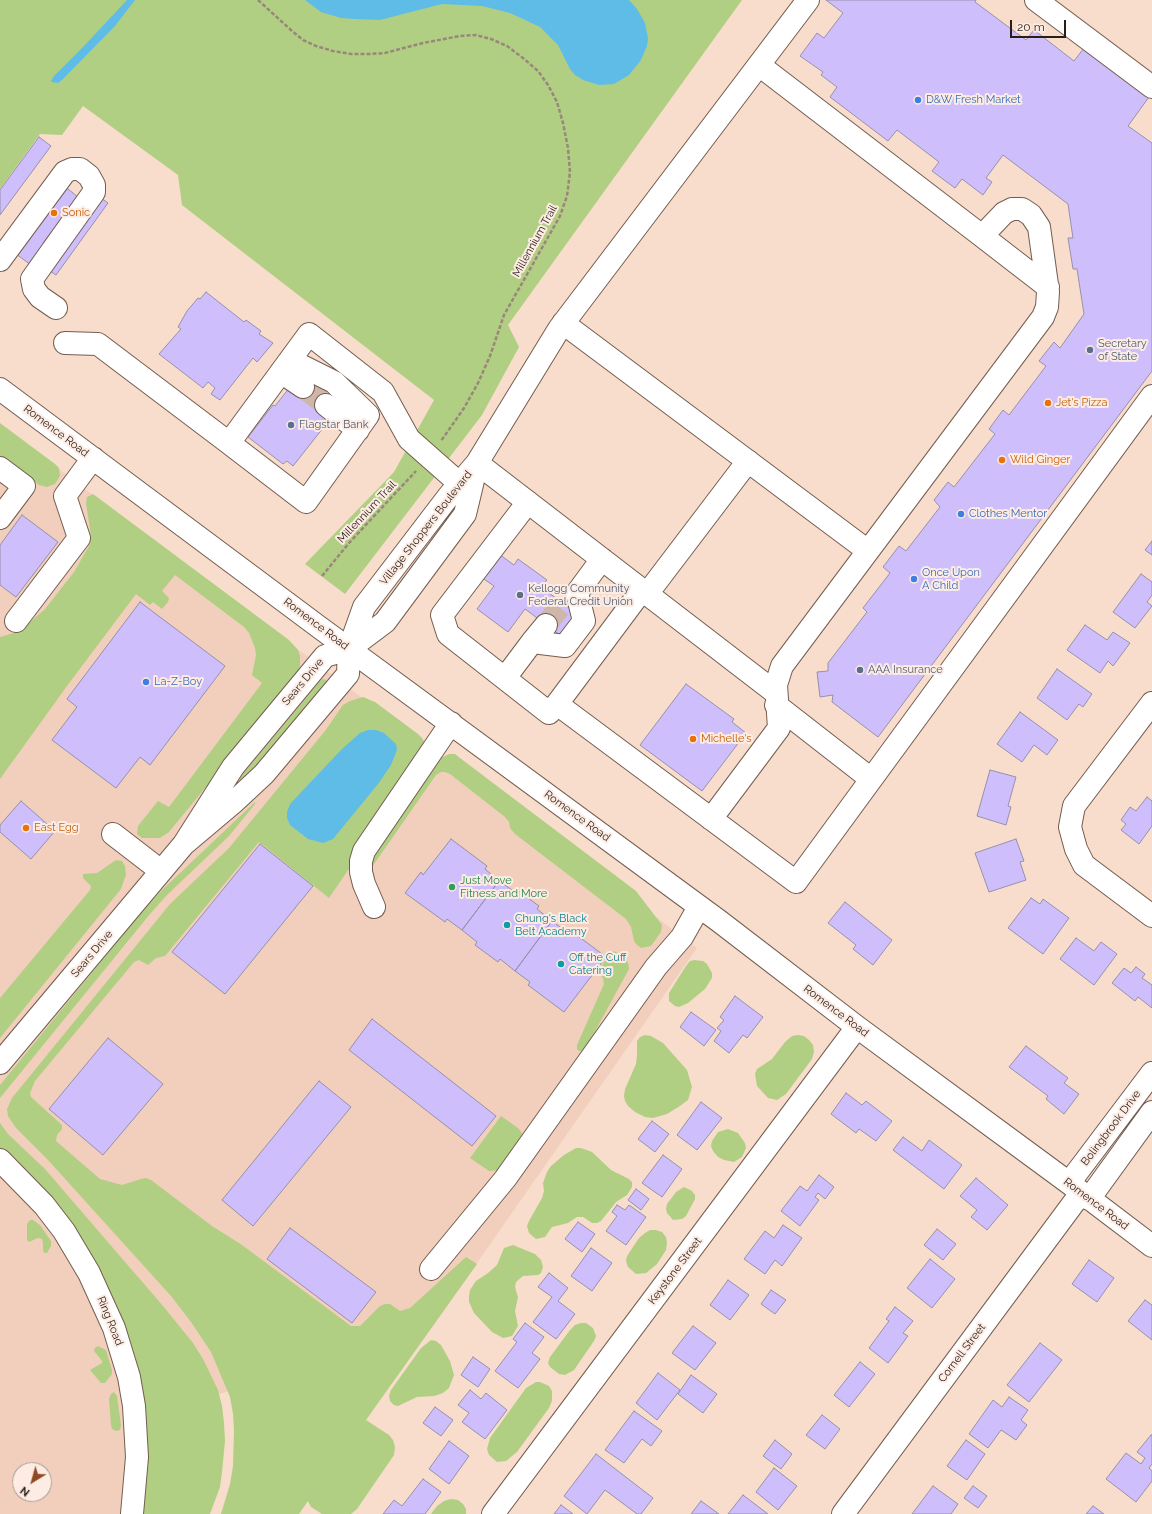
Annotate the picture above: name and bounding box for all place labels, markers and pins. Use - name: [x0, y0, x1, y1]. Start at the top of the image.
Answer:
- place label: D&W Fresh Market: [926, 93, 1021, 107]
- marker: D&W Fresh Market: [913, 95, 923, 105]
- place label: Sonic: [62, 206, 90, 220]
- marker: Sonic: [49, 208, 59, 218]
- place label: Secretary of State: [1098, 337, 1147, 363]
- marker: Secretary of State: [1085, 345, 1095, 355]
- place label: Jet's Pizza: [1056, 396, 1108, 410]
- marker: Jet's Pizza: [1043, 398, 1053, 408]
- place label: Flagstar Bank: [299, 418, 368, 432]
- marker: Flagstar Bank: [286, 420, 296, 430]
- place label: Wild Ginger: [1010, 453, 1070, 467]
- marker: Wild Ginger: [997, 455, 1007, 465]
- place label: Clothes Mentor: [969, 507, 1047, 521]
- marker: Clothes Mentor: [956, 509, 966, 519]
- place label: Once Upon A Child: [922, 566, 980, 592]
- marker: Once Upon A Child: [909, 574, 919, 584]
- place label: Kellogg Community Federal Credit Union: [528, 582, 633, 608]
- marker: Kellogg Community Federal Credit Union: [515, 590, 525, 600]
- place label: AAA Insurance: [868, 663, 943, 677]
- marker: AAA Insurance: [855, 665, 865, 675]
- place label: La-Z-Boy: [154, 675, 202, 689]
- marker: La-Z-Boy: [141, 677, 151, 687]
- place label: Michelle's: [701, 732, 752, 746]
- marker: Michelle's: [688, 734, 698, 744]
- place label: East Egg: [34, 821, 79, 835]
- marker: East Egg: [21, 823, 31, 833]
- place label: Just Move Fitness and More: [460, 874, 547, 900]
- marker: Just Move Fitness and More: [447, 882, 457, 892]
- place label: Chung's Black Belt Academy: [515, 912, 587, 938]
- marker: Chung's Black Belt Academy: [502, 920, 512, 930]
- place label: Off the Cuff Catering: [569, 951, 626, 977]
- marker: Off the Cuff Catering: [556, 959, 566, 969]

